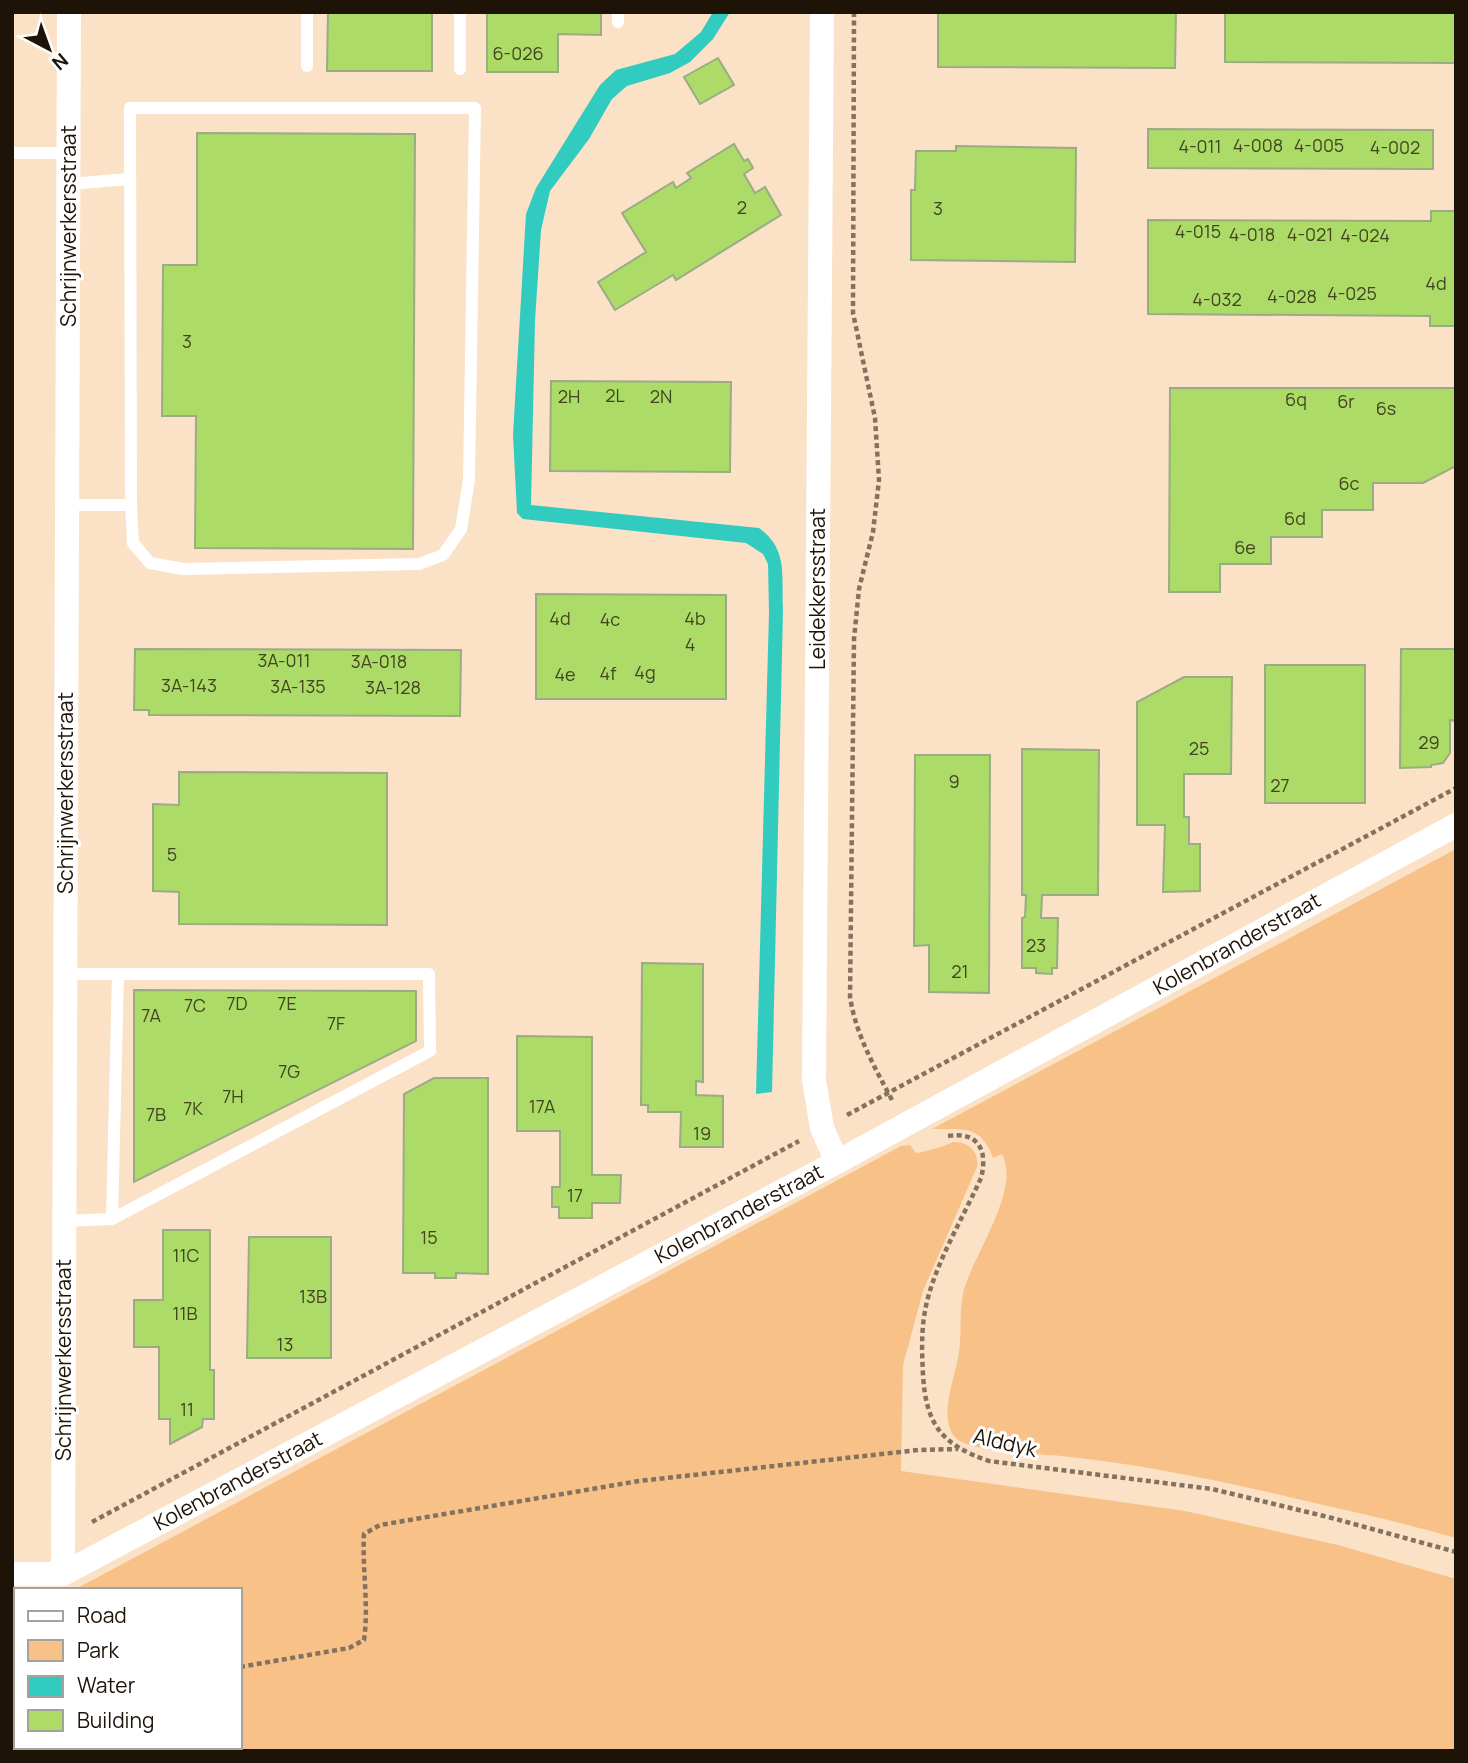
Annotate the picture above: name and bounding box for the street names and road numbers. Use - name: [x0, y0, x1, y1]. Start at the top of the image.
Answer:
- street label: Schrijnwerkersstraat: [54, 125, 82, 327]
- street label: Leidekkersstraat: [803, 508, 831, 670]
- street label: Schrijnwerkersstraat: [51, 692, 79, 894]
- street label: Kolenbranderstraat: [1148, 885, 1325, 1001]
- street label: Kolenbranderstraat: [649, 1157, 828, 1269]
- street label: Schrijnwerkersstraat: [49, 1259, 77, 1461]
- street label: Alddyk: [971, 1421, 1040, 1463]
- street label: Kolenbranderstraat: [148, 1424, 327, 1536]

